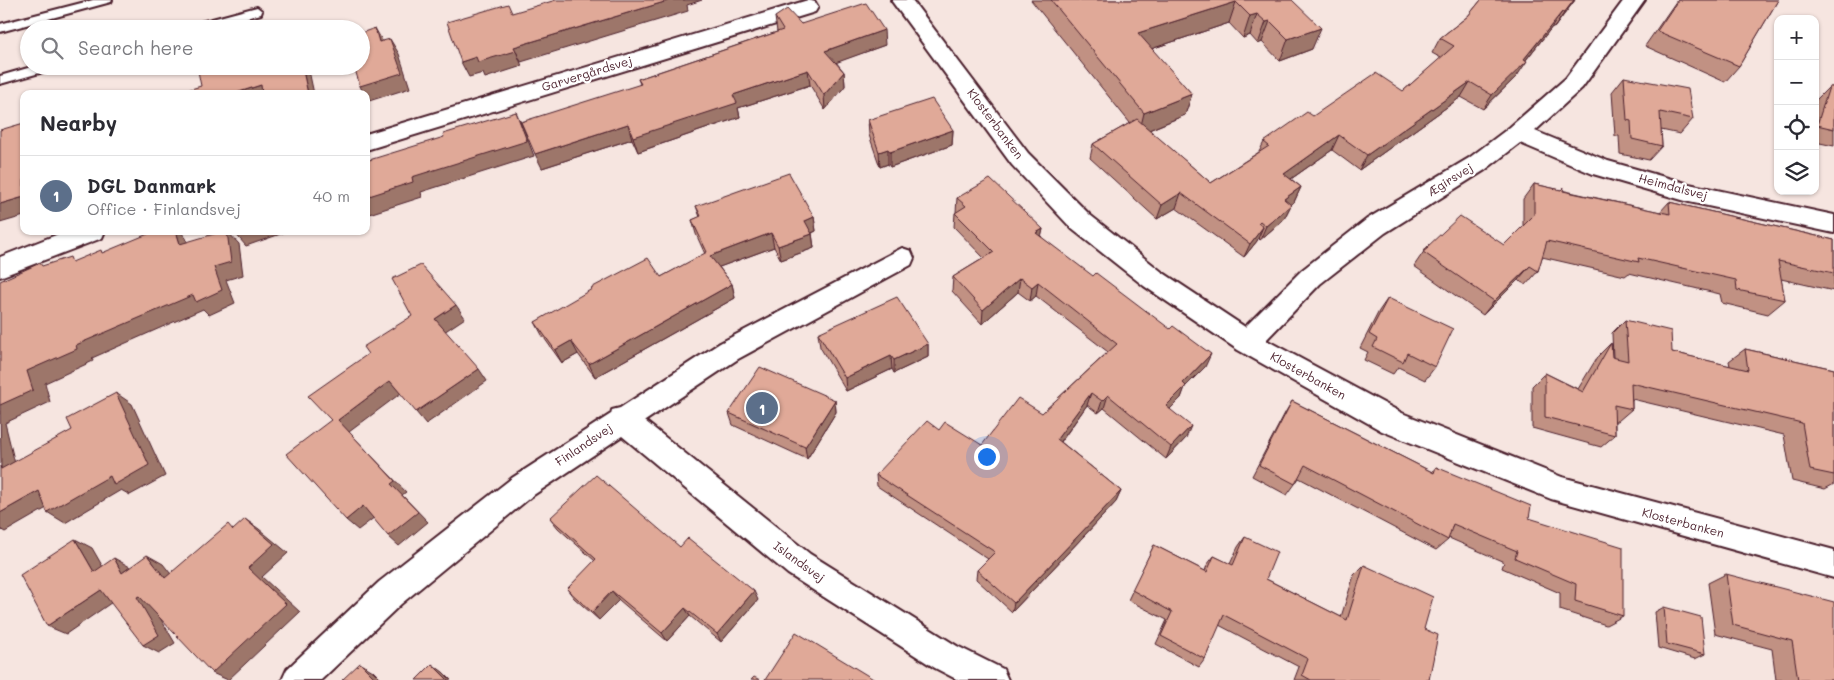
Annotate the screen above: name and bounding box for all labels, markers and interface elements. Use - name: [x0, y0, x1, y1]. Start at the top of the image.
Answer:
- map controls: [1774, 15, 1819, 195]
- button: +: [1774, 15, 1819, 60]
- search box: [20, 20, 370, 75]
- icon: search: [38, 34, 66, 62]
- text: Search here: [78, 35, 194, 60]
- street label: Garvergårdsvej: [539, 52, 634, 94]
- button: −: [1774, 60, 1819, 105]
- street label: Klosterbanken: [964, 85, 1028, 162]
- button: locate: [1774, 105, 1819, 150]
- text: Nearby: [40, 109, 117, 136]
- button: layers: [1774, 150, 1819, 195]
- street label: Ægirsvej: [1423, 159, 1475, 200]
- street label: Heimdalsvej: [1637, 169, 1710, 203]
- text: DGL Danmark: [87, 173, 216, 198]
- text: 1: [52, 185, 60, 206]
- text: 40 m: [313, 185, 350, 206]
- text: Office · Finlandsvej: [87, 198, 241, 219]
- street label: Klosterbanken: [1268, 348, 1349, 403]
- pin: 1: [746, 389, 778, 427]
- street label: Finlandsvej: [552, 419, 615, 469]
- your location: [974, 444, 1000, 470]
- street label: Klosterbanken: [1641, 503, 1726, 541]
- street label: Islandsvej: [771, 537, 828, 585]

